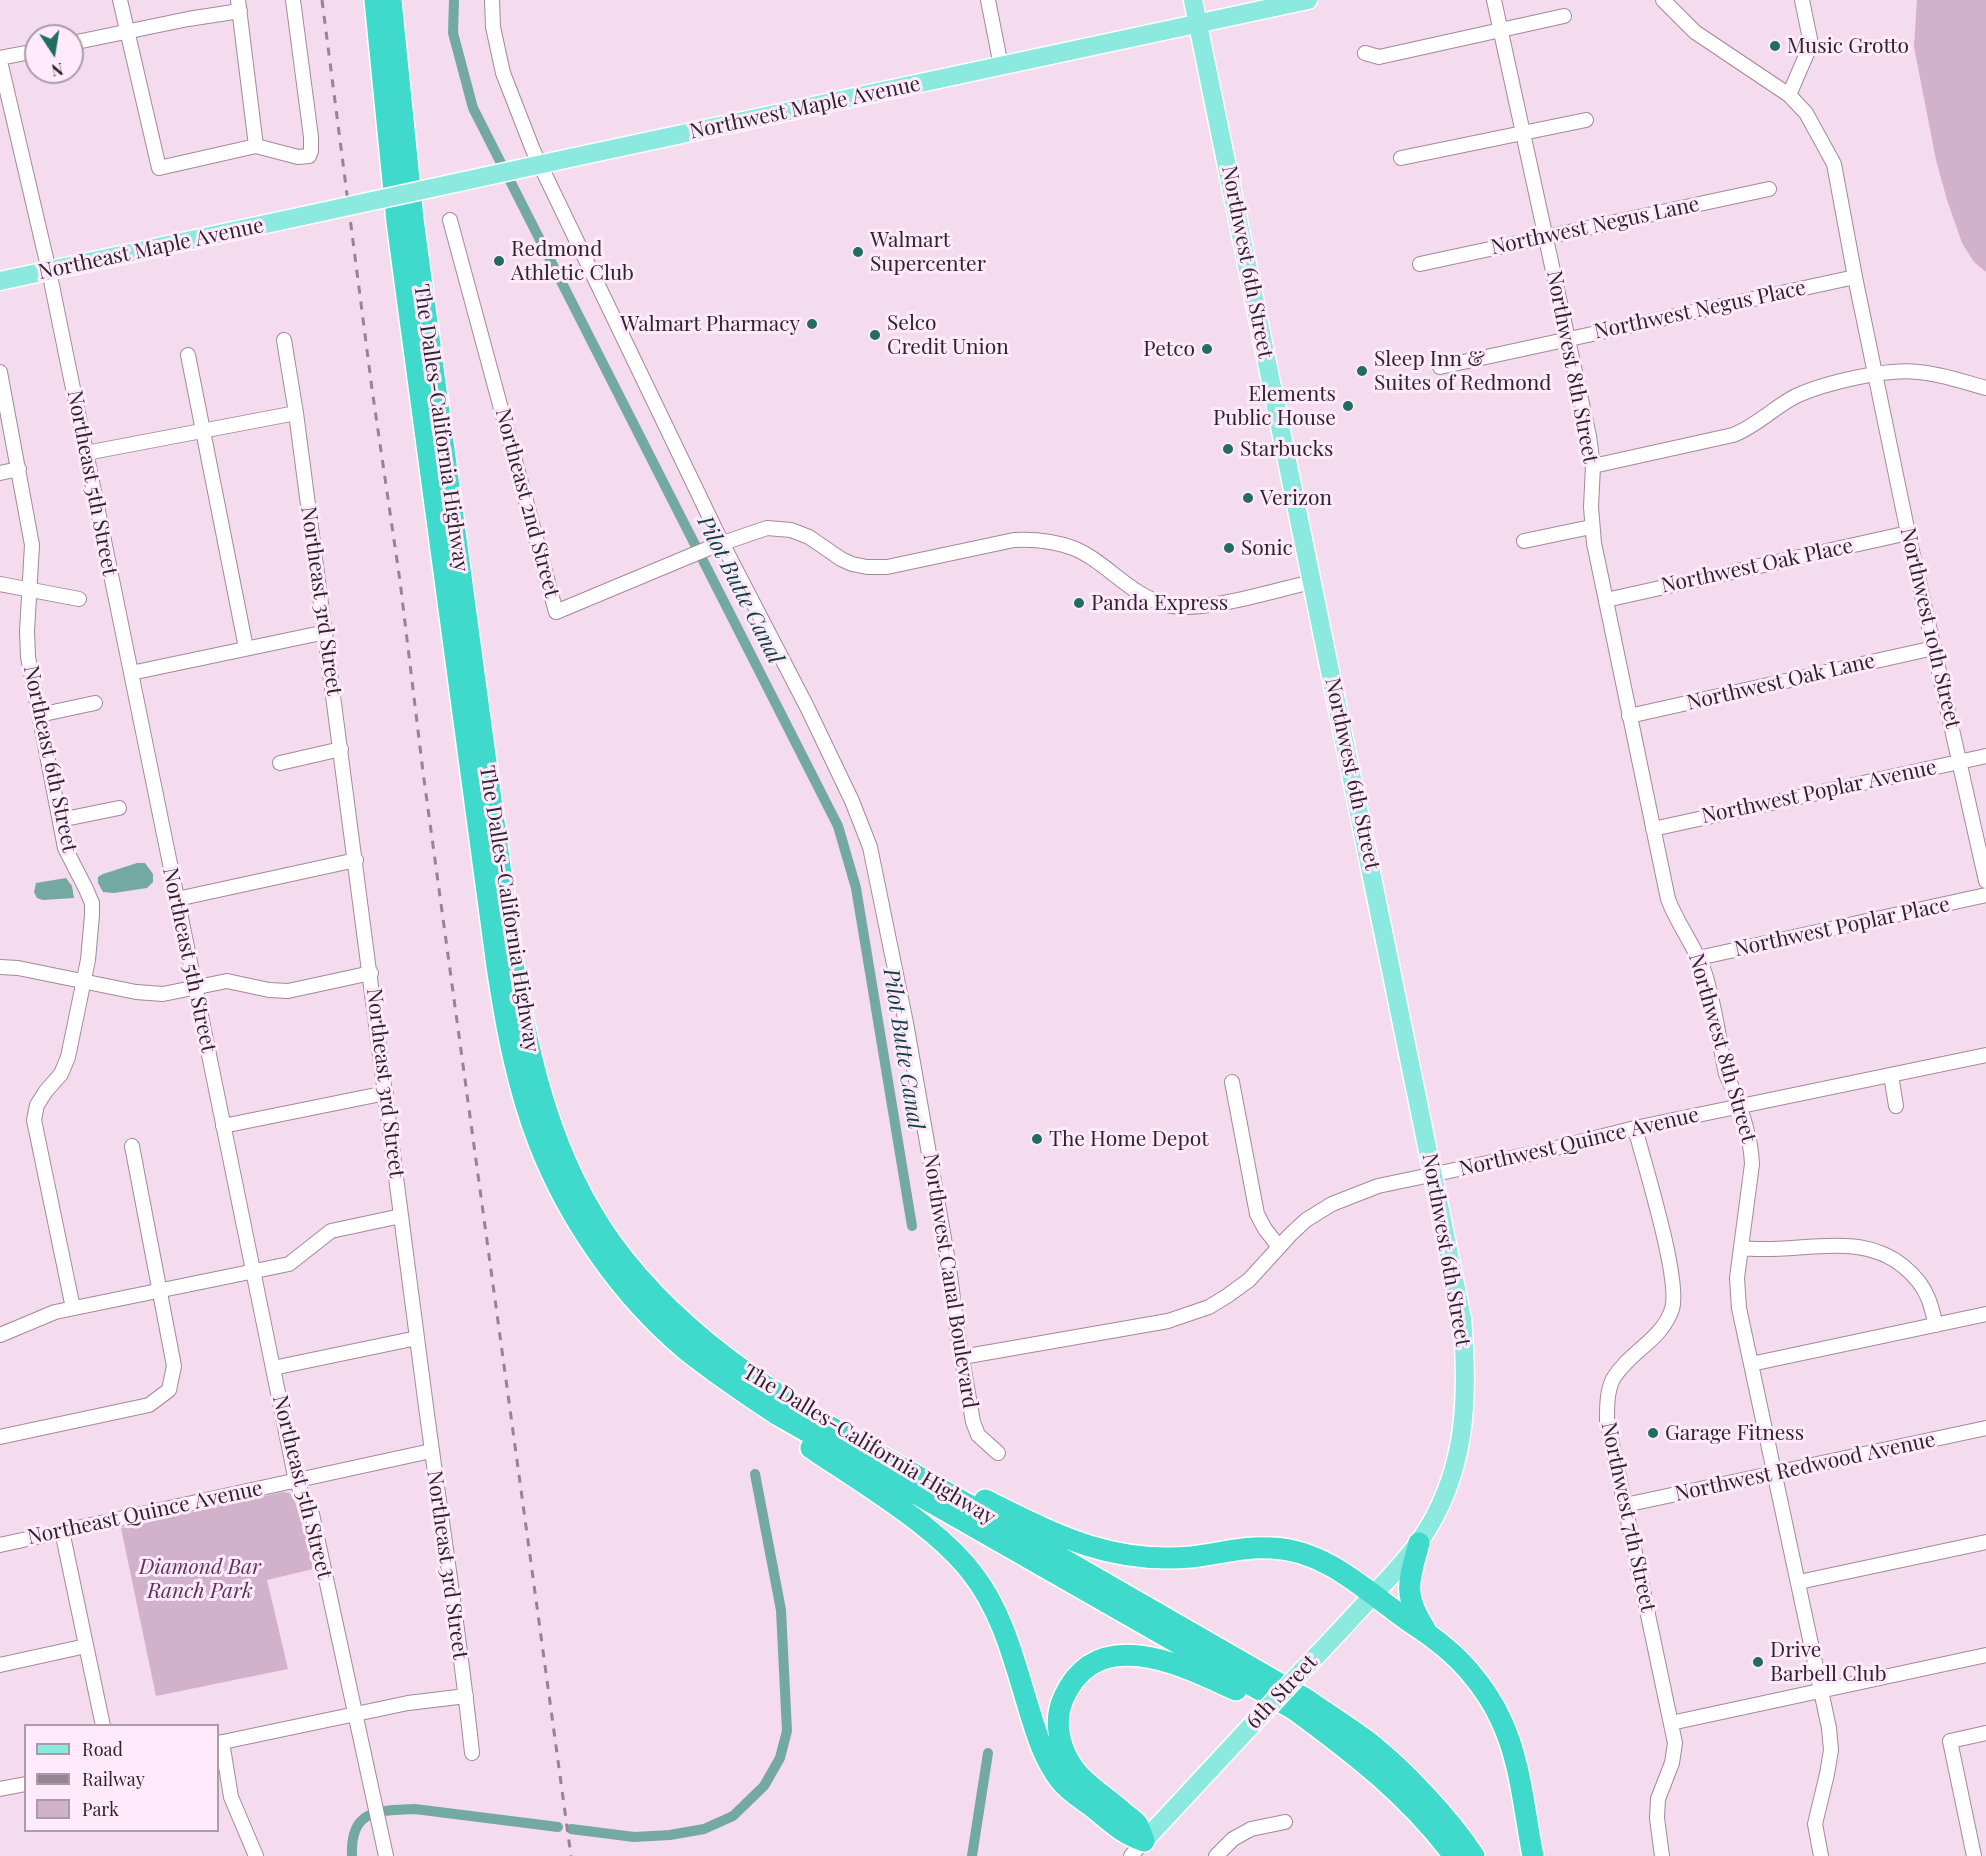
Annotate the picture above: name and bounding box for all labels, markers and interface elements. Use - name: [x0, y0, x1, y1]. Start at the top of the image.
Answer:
- north arrow: [24, 24, 84, 84]
- place label: Music Grotto: [1787, 33, 1909, 59]
- marker: Music Grotto: [1768, 39, 1782, 53]
- text: N: [50, 59, 65, 82]
- street label: Northwest Maple Avenue: [687, 71, 923, 145]
- street label: Northwest 6th Street: [1216, 163, 1278, 361]
- street label: Northwest Negus Lane: [1488, 192, 1702, 260]
- street label: Northeast Maple Avenue: [36, 213, 266, 285]
- place label: Walmart Supercenter: [870, 227, 986, 277]
- place label: Redmond Athletic Club: [511, 236, 634, 286]
- marker: Walmart Supercenter: [851, 245, 865, 259]
- marker: Redmond Athletic Club: [492, 254, 506, 268]
- street label: Northwest 8th Street: [1541, 268, 1603, 466]
- street label: Northwest Negus Place: [1592, 275, 1808, 345]
- street label: The Dalles-California Highway: [408, 283, 474, 573]
- place label: Selco Credit Union: [887, 310, 1009, 360]
- place label: Walmart Pharmacy: [620, 311, 800, 337]
- marker: Walmart Pharmacy: [805, 317, 819, 331]
- marker: Selco Credit Union: [868, 328, 882, 342]
- place label: Petco: [1143, 336, 1195, 362]
- marker: Petco: [1200, 342, 1214, 356]
- place label: Sleep Inn & Suites of Redmond: [1374, 346, 1551, 396]
- marker: Sleep Inn & Suites of Redmond: [1355, 364, 1369, 378]
- place label: Elements Public House: [1213, 381, 1336, 431]
- street label: Northeast 5th Street: [62, 388, 122, 578]
- marker: Elements Public House: [1341, 399, 1355, 413]
- street label: Northeast 2nd Street: [490, 406, 564, 600]
- place label: Starbucks: [1240, 436, 1333, 462]
- marker: Starbucks: [1221, 442, 1235, 456]
- place label: Verizon: [1260, 485, 1332, 511]
- marker: Verizon: [1241, 491, 1255, 505]
- street label: Northeast 3rd Street: [295, 505, 347, 697]
- water label: Pilot Butte Canal: [691, 512, 789, 668]
- street label: Northwest 10th Street: [1895, 525, 1965, 731]
- street label: Northwest Oak Place: [1659, 533, 1855, 599]
- place label: Sonic: [1241, 535, 1293, 561]
- marker: Sonic: [1222, 541, 1236, 555]
- place label: Panda Express: [1091, 590, 1228, 616]
- marker: Panda Express: [1072, 596, 1086, 610]
- street label: Northwest Oak Lane: [1684, 648, 1878, 716]
- street label: Northeast 6th Street: [18, 663, 82, 855]
- street label: Northwest 6th Street: [1319, 676, 1385, 872]
- street label: Northwest Poplar Avenue: [1699, 755, 1939, 829]
- street label: The Dalles-California Highway: [474, 764, 544, 1054]
- street label: Northeast 5th Street: [157, 865, 221, 1055]
- street label: Northwest Poplar Place: [1732, 892, 1952, 962]
- street label: Northwest 8th Street: [1683, 950, 1761, 1146]
- water label: Pilot Butte Canal: [877, 967, 929, 1131]
- street label: Northeast 3rd Street: [361, 987, 409, 1179]
- street label: Northwest Quince Avenue: [1457, 1102, 1701, 1182]
- place label: The Home Depot: [1049, 1126, 1209, 1152]
- marker: The Home Depot: [1030, 1132, 1044, 1146]
- street label: Northwest 6th Street: [1417, 1151, 1475, 1349]
- street label: Northwest Canal Boulevard: [917, 1152, 983, 1410]
- street label: The Dalles-California Highway: [738, 1359, 1000, 1531]
- street label: Northeast 5th Street: [267, 1393, 337, 1581]
- street label: Northwest 7th Street: [1596, 1420, 1660, 1614]
- place label: Garage Fitness: [1665, 1420, 1804, 1446]
- marker: Garage Fitness: [1646, 1426, 1660, 1440]
- street label: Northwest Redwood Avenue: [1672, 1427, 1938, 1507]
- street label: Northeast 3rd Street: [421, 1469, 473, 1661]
- street label: Northeast Quince Avenue: [25, 1476, 265, 1550]
- park label: Diamond Bar Ranch Park: [139, 1554, 261, 1604]
- place label: Drive Barbell Club: [1770, 1637, 1887, 1687]
- street label: 6th Street: [1241, 1650, 1323, 1734]
- marker: Drive Barbell Club: [1751, 1655, 1765, 1669]
- legend: [24, 1724, 219, 1832]
- text: Road: [82, 1737, 123, 1761]
- text: Railway: [82, 1767, 145, 1791]
- text: Park: [82, 1797, 119, 1821]

